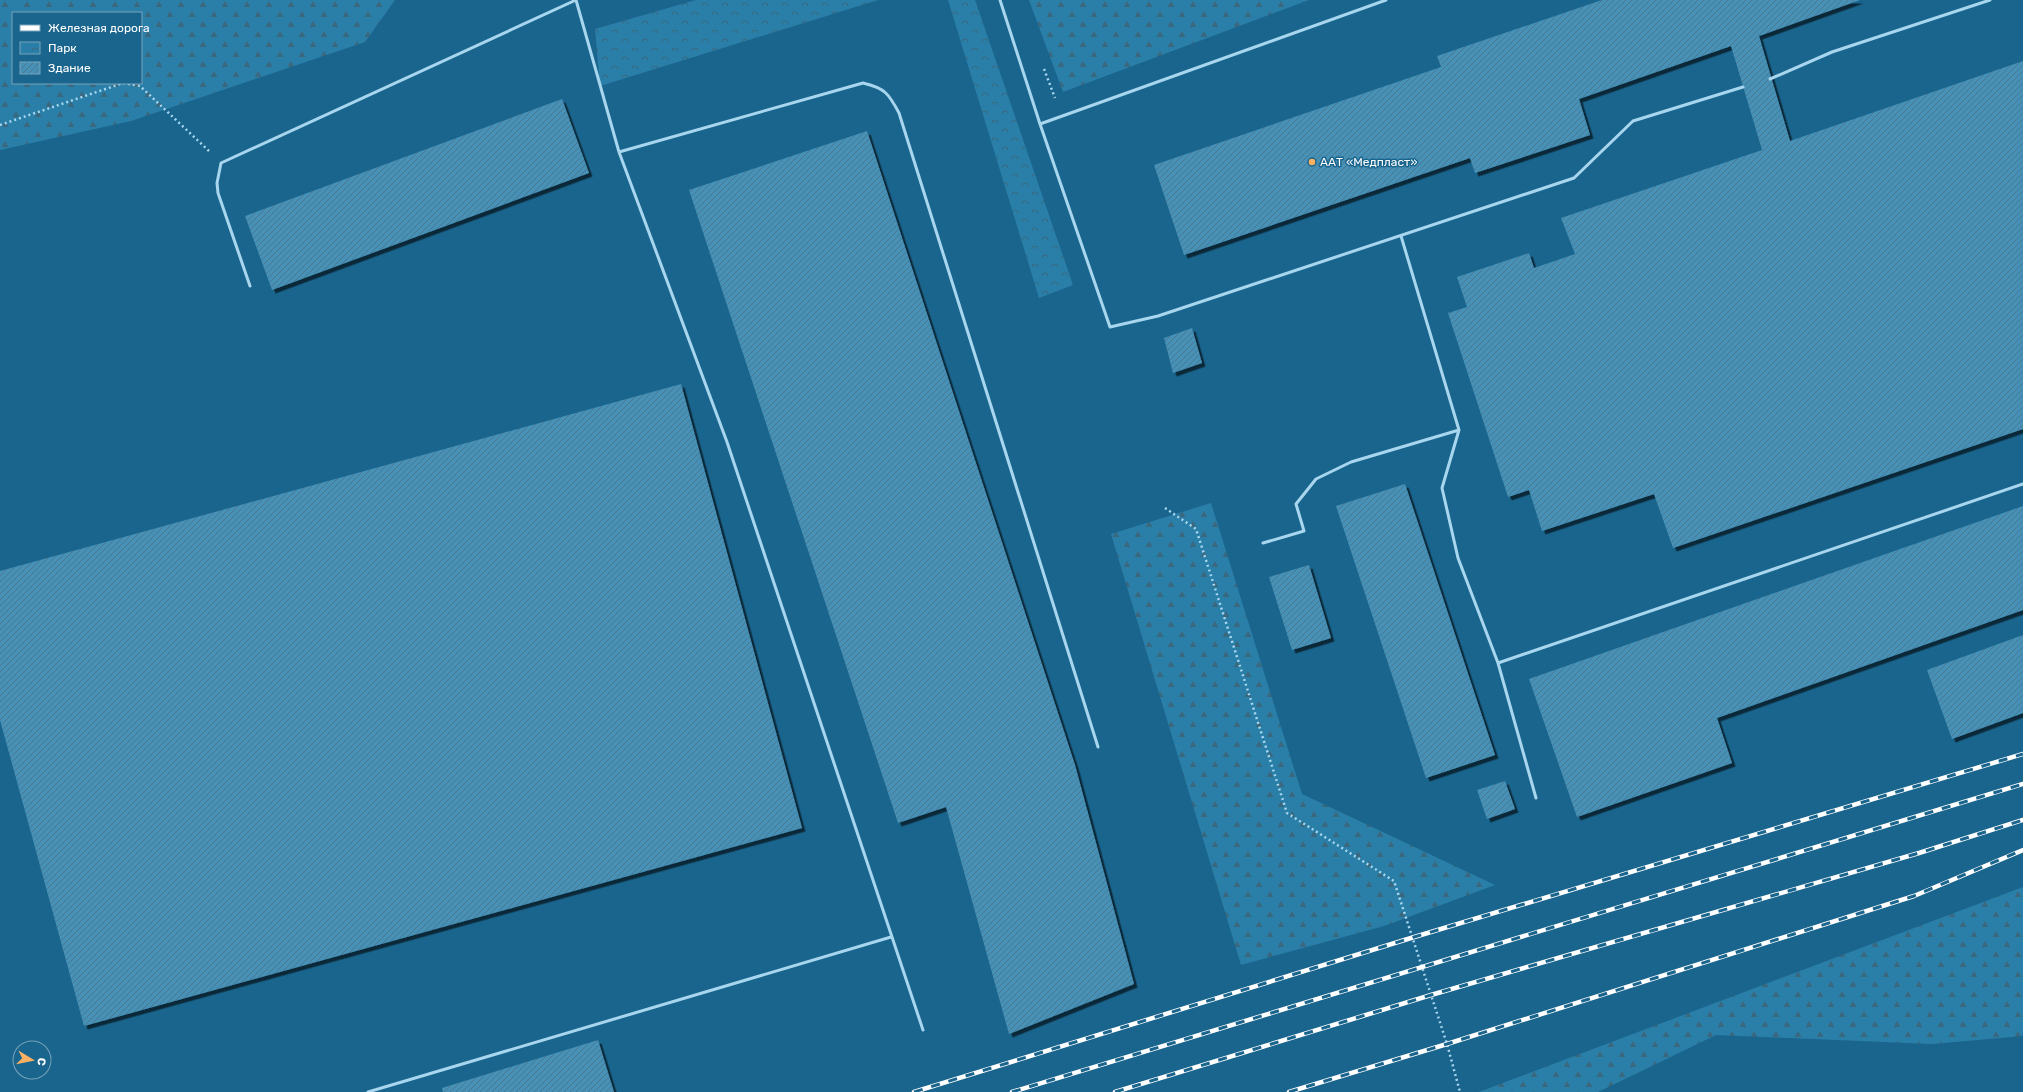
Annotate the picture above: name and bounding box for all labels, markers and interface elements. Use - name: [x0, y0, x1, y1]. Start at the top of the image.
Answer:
- legend: [12, 12, 142, 84]
- text: Железная дорога: [48, 21, 150, 35]
- text: Парк: [48, 41, 77, 55]
- text: Здание: [48, 61, 91, 75]
- place label: ААТ «Медпласт»: [1320, 155, 1417, 169]
- marker: ААТ «Медпласт»: [1307, 157, 1317, 167]
- north arrow: [12, 1040, 52, 1080]
- text: С: [34, 1057, 48, 1067]

